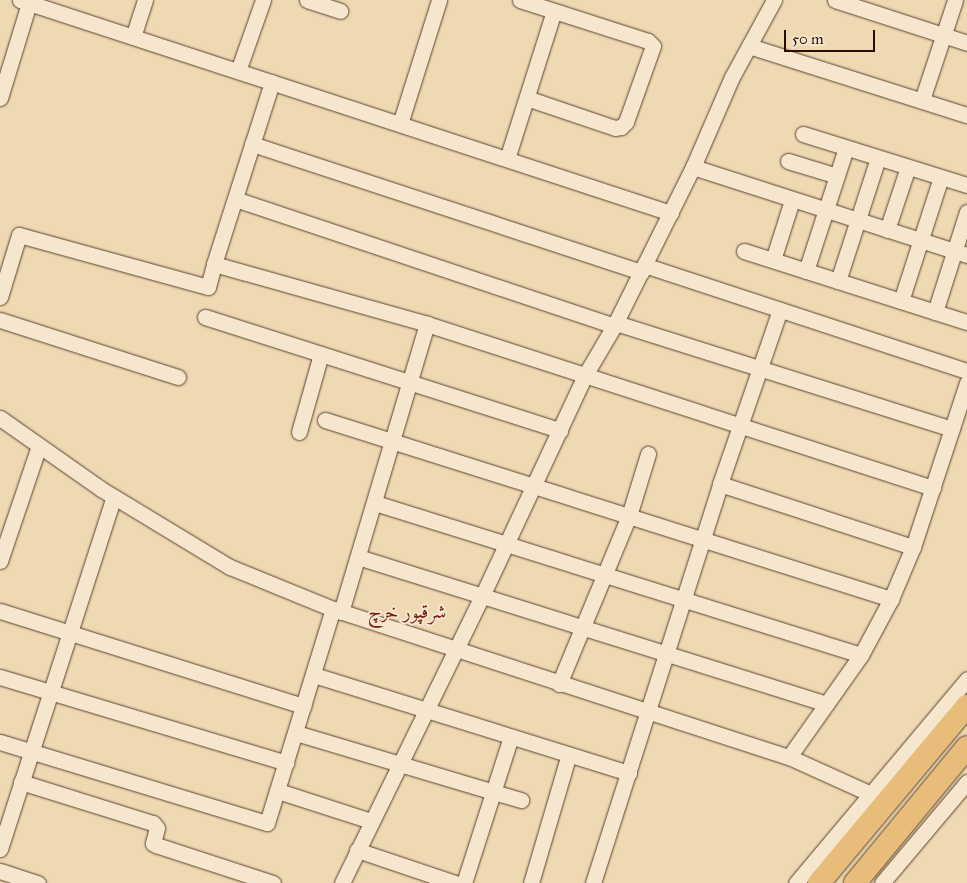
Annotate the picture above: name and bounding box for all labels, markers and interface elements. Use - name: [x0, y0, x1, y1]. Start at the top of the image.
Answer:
- scale bar: [787, 20, 878, 52]
- text: 50 m: [792, 30, 824, 48]
- district label: شرقپور خرچ: [368, 599, 446, 623]

